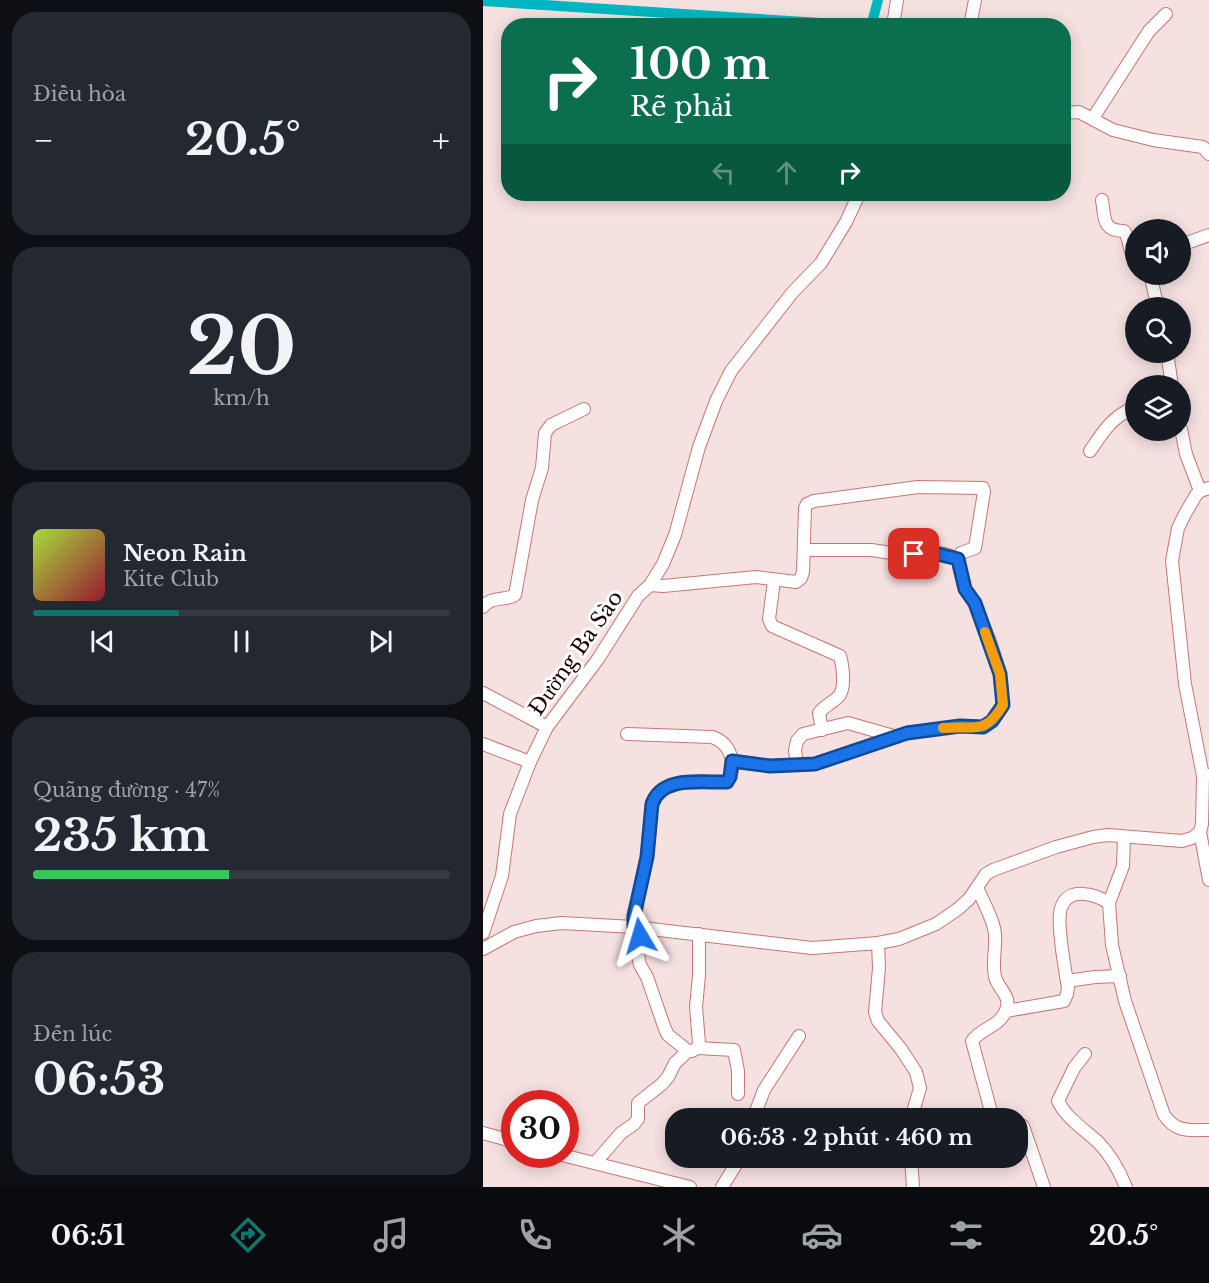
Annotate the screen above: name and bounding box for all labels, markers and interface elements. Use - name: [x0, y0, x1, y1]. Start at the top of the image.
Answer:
- text: 100 m: [630, 38, 769, 90]
- icon: right: [531, 42, 609, 120]
- text: Điều hòa: [33, 82, 126, 106]
- text: Rẽ phải: [630, 90, 732, 123]
- text: 20.5°: [185, 111, 301, 167]
- text: −: [33, 120, 54, 161]
- text: +: [432, 120, 450, 161]
- icon: left: [707, 156, 740, 189]
- icon: ahead: [770, 156, 803, 189]
- icon: right: [833, 156, 866, 189]
- map controls: [1125, 219, 1191, 441]
- button: sound: [1125, 219, 1191, 285]
- button: search: [1125, 297, 1191, 363]
- text: 20: [187, 298, 296, 395]
- button: layers: [1125, 375, 1191, 441]
- text: km/h: [213, 386, 270, 410]
- pin: [888, 528, 939, 579]
- icon: arrive: [897, 537, 930, 570]
- text: Neon Rain: [123, 540, 247, 567]
- text: Kite Club: [123, 567, 219, 591]
- street label: Đường Ba Sào: [523, 586, 629, 720]
- icon: previous: [86, 625, 119, 658]
- icon: pause: [225, 625, 258, 658]
- icon: next: [364, 625, 397, 658]
- text: Quãng đường · 47%: [33, 778, 221, 802]
- text: 235 km: [33, 807, 209, 863]
- position arrow: [608, 904, 672, 968]
- text: Đến lúc: [33, 1022, 112, 1046]
- text: 06:53: [33, 1051, 166, 1107]
- speed limit sign: 30: [501, 1090, 579, 1168]
- text: 06:53 · 2 phút · 460 m: [720, 1124, 973, 1151]
- icon: directions: [227, 1214, 269, 1256]
- icon: music: [370, 1214, 412, 1256]
- icon: phone: [514, 1214, 556, 1256]
- icon: climate: [658, 1214, 700, 1256]
- icon: car: [801, 1214, 843, 1256]
- icon: filters: [945, 1214, 987, 1256]
- text: 06:51: [51, 1219, 125, 1252]
- text: 20.5°: [1089, 1219, 1158, 1252]

